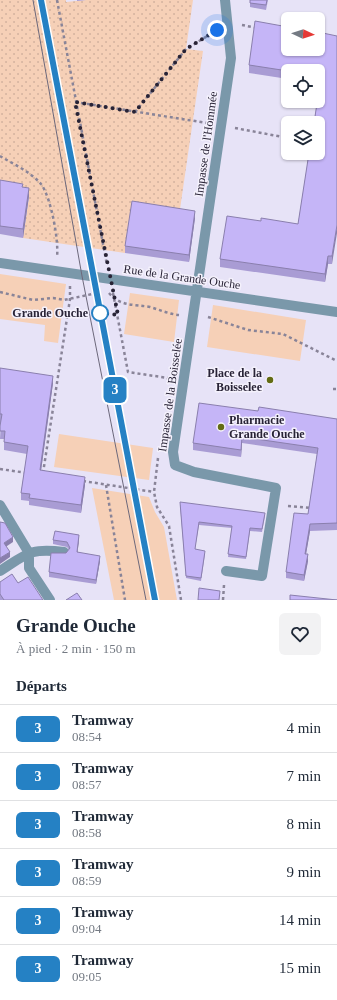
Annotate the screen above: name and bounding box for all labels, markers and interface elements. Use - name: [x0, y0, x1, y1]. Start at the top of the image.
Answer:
- north arrow: [281, 12, 325, 56]
- map controls: [281, 12, 325, 160]
- your location: [207, 20, 227, 40]
- button: locate: [281, 64, 325, 108]
- street label: Impasse de l'Hommée: [192, 90, 220, 198]
- button: layers: [281, 116, 325, 160]
- street label: Rue de la Grande Ouche: [123, 262, 241, 292]
- marker: Grande Ouche: [91, 304, 109, 322]
- place label: Grande Ouche: [12, 306, 89, 320]
- street label: Impasse de la Boisselée: [155, 337, 185, 453]
- place label: Place de la Boisselee: [207, 366, 263, 394]
- marker: Place de la Boisselee: [265, 375, 275, 385]
- line badge: 3: [102, 377, 128, 403]
- text: 3: [112, 382, 119, 397]
- place label: Pharmacie Grande Ouche: [229, 413, 305, 441]
- marker: Pharmacie Grande Ouche: [216, 422, 226, 432]
- button: heart: [279, 613, 321, 655]
- text: Grande Ouche: [16, 615, 136, 636]
- text: À pied · 2 min · 150 m: [16, 641, 136, 656]
- text: Départs: [16, 678, 67, 694]
- text: Tramway: [72, 712, 133, 728]
- text: 4 min: [286, 720, 321, 736]
- text: 3: [35, 721, 42, 736]
- text: 08:54: [72, 729, 102, 744]
- text: Tramway: [72, 760, 133, 776]
- text: 7 min: [286, 768, 321, 784]
- text: 3: [35, 769, 42, 784]
- text: 08:57: [72, 777, 102, 792]
- text: Tramway: [72, 808, 133, 824]
- text: 8 min: [286, 816, 321, 832]
- text: 3: [35, 817, 42, 832]
- text: 08:58: [72, 825, 102, 840]
- text: Tramway: [72, 856, 133, 872]
- text: 9 min: [286, 864, 321, 880]
- text: 3: [35, 865, 42, 880]
- text: 08:59: [72, 873, 102, 888]
- text: Tramway: [72, 904, 133, 920]
- text: 14 min: [279, 912, 321, 928]
- text: 3: [35, 913, 42, 928]
- text: 09:04: [72, 921, 102, 936]
- text: Tramway: [72, 952, 133, 968]
- text: 15 min: [279, 960, 321, 976]
- text: 3: [35, 961, 42, 976]
- text: 09:05: [72, 969, 102, 984]

